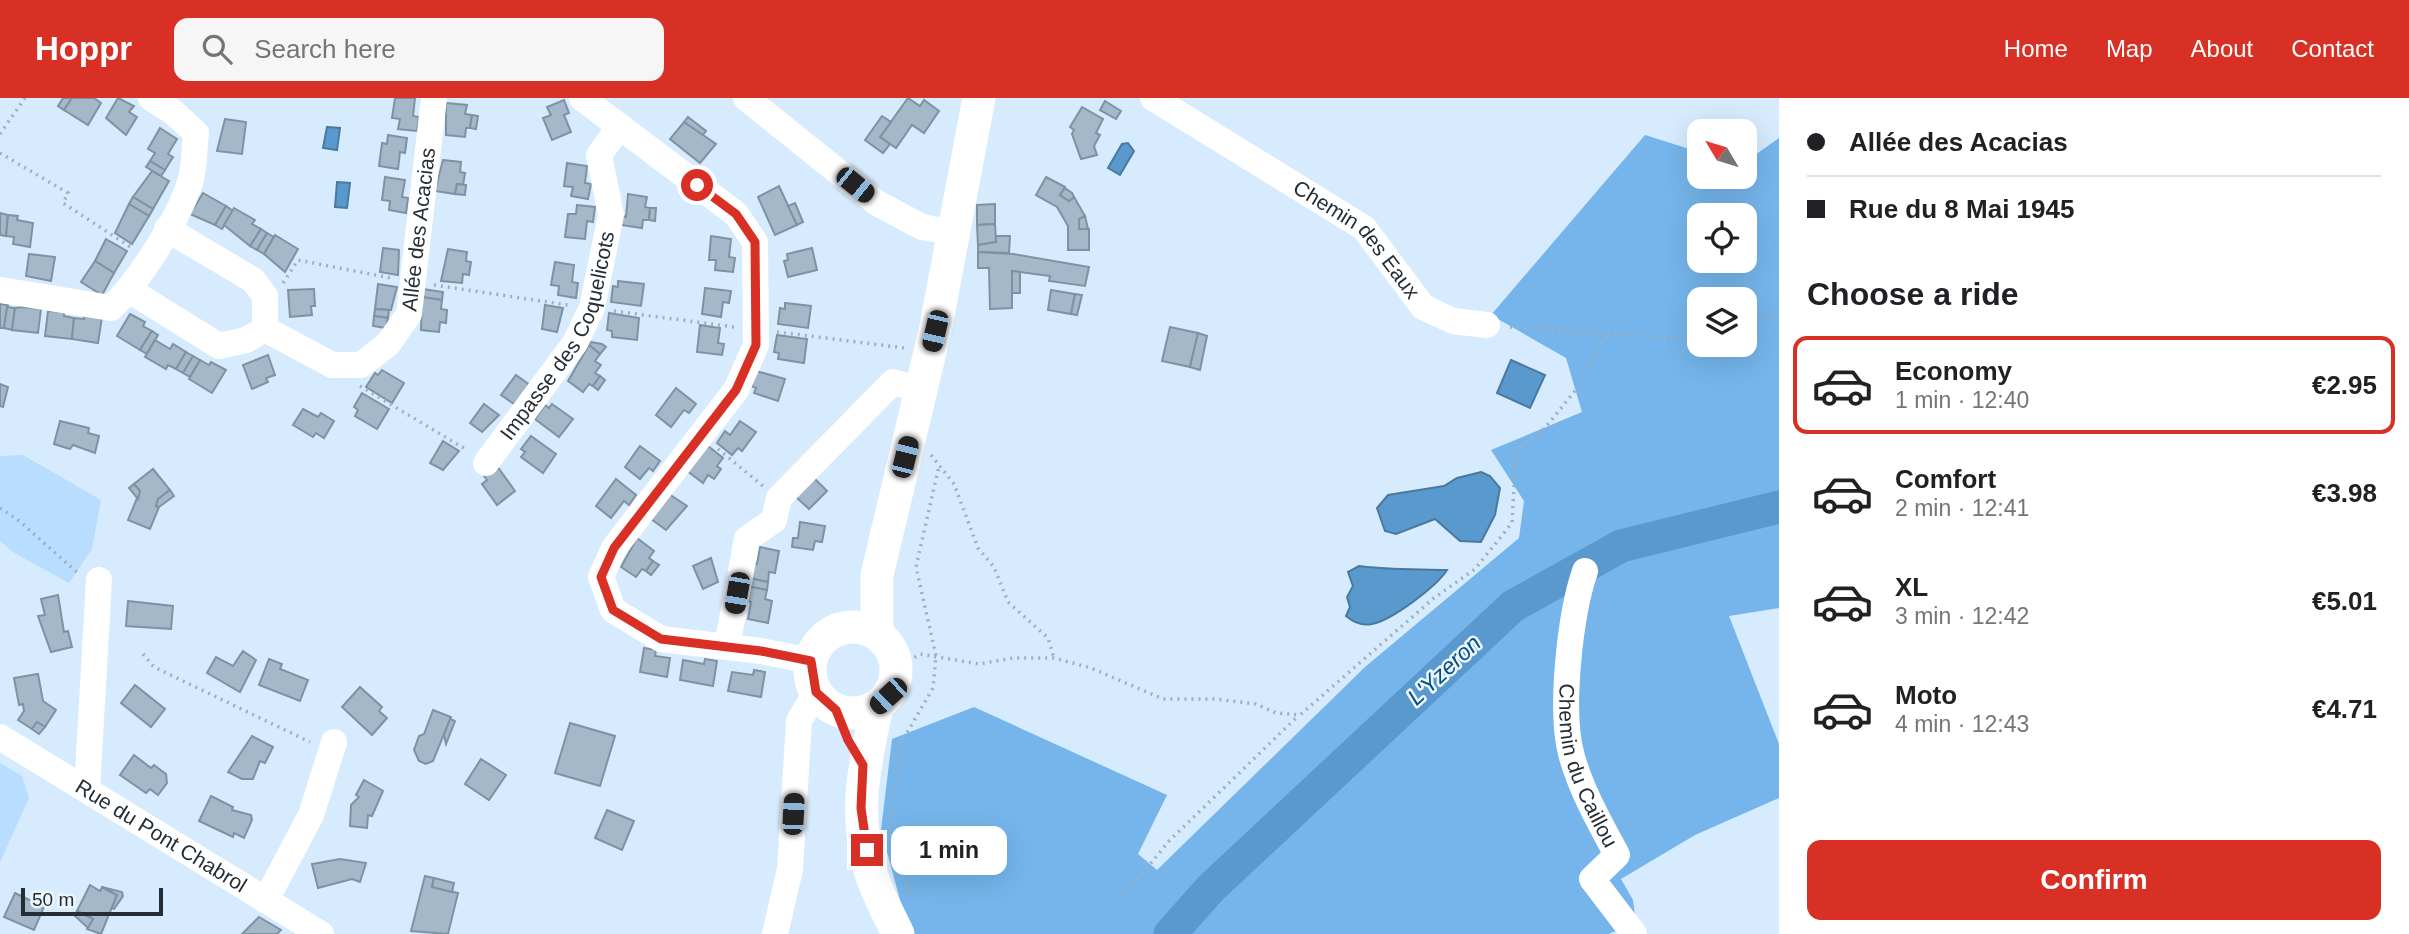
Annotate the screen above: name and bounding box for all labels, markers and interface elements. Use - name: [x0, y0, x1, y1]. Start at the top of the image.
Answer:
- search box: [174, 18, 664, 81]
- text: Hoppr: [35, 30, 132, 67]
- icon: search: [198, 30, 236, 68]
- text: Search here: [254, 34, 396, 64]
- text: Home: [2004, 35, 2068, 62]
- text: Map: [2106, 35, 2153, 62]
- text: About: [2191, 35, 2253, 62]
- text: Contact: [2291, 35, 2374, 62]
- north arrow: [1687, 119, 1757, 189]
- map controls: [1687, 119, 1757, 357]
- text: Allée des Acacias: [1849, 127, 2068, 157]
- street label: Allée des Acacias: [397, 146, 439, 313]
- car: [833, 164, 878, 206]
- route start: [681, 169, 713, 201]
- street label: Chemin des Eaux: [1289, 175, 1425, 303]
- text: Rue du 8 Mai 1945: [1849, 194, 2074, 224]
- button: locate: [1687, 203, 1757, 273]
- street label: Impasse des Coquelicots: [495, 229, 618, 444]
- text: Choose a ride: [1807, 276, 2019, 312]
- button: layers: [1687, 287, 1757, 357]
- car: [921, 308, 950, 354]
- icon: car: [1811, 354, 1874, 417]
- text: Economy: [1895, 356, 2012, 386]
- text: €2.95: [2312, 370, 2377, 400]
- text: 1 min · 12:40: [1895, 387, 2029, 413]
- car: [890, 434, 921, 480]
- icon: car: [1811, 462, 1874, 525]
- text: Comfort: [1895, 464, 1996, 494]
- text: €3.98: [2312, 478, 2377, 508]
- text: 2 min · 12:41: [1895, 495, 2029, 521]
- car: [724, 570, 751, 616]
- icon: car: [1811, 570, 1874, 633]
- text: XL: [1895, 572, 1928, 602]
- text: €5.01: [2312, 586, 2377, 616]
- text: 3 min · 12:42: [1895, 603, 2029, 629]
- water label: L'Yzeron: [1402, 630, 1486, 710]
- car: [866, 674, 911, 718]
- icon: car: [1811, 678, 1874, 741]
- text: Moto: [1895, 680, 1957, 710]
- street label: Chemin du Caillou: [1555, 683, 1623, 851]
- text: €4.71: [2312, 694, 2377, 724]
- text: 4 min · 12:43: [1895, 711, 2029, 737]
- street label: Rue du Pont Chabrol: [72, 774, 251, 897]
- car: [782, 792, 805, 836]
- callout: 1 min: [892, 826, 1007, 874]
- route end: [851, 834, 883, 866]
- text: 1 min: [919, 837, 979, 863]
- button: Confirm: [1807, 840, 2381, 920]
- scale bar: [21, 885, 163, 917]
- text: 50 m: [32, 889, 74, 910]

